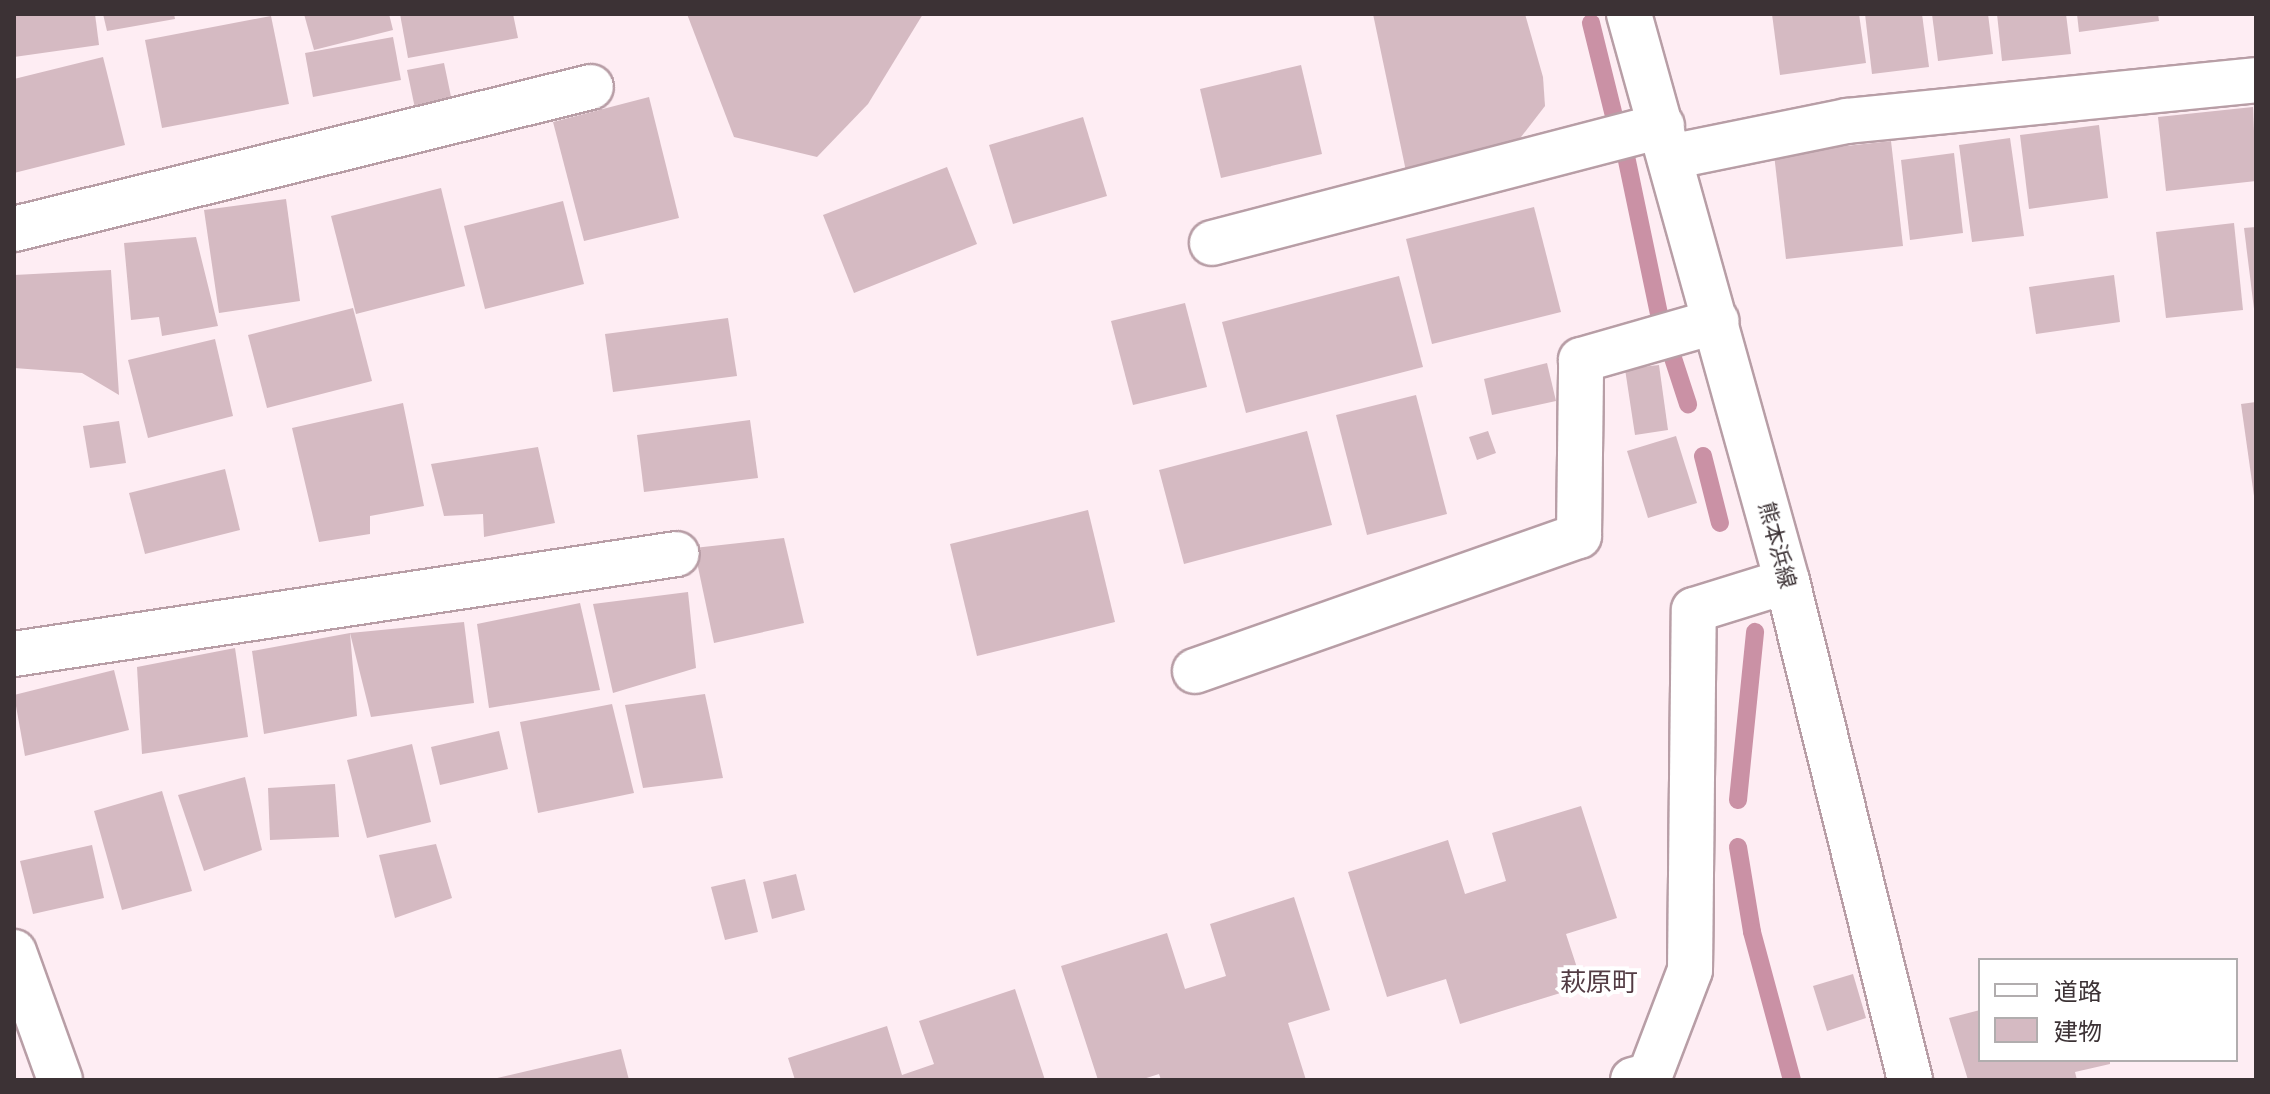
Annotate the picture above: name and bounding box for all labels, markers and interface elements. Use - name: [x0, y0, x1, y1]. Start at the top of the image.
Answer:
- street label: 熊本浜線: [1753, 499, 1801, 591]
- legend: [1978, 958, 2238, 1062]
- district label: 萩原町: [1560, 967, 1638, 999]
- text: 道路: [2054, 975, 2102, 1008]
- text: 建物: [2054, 1015, 2102, 1048]

